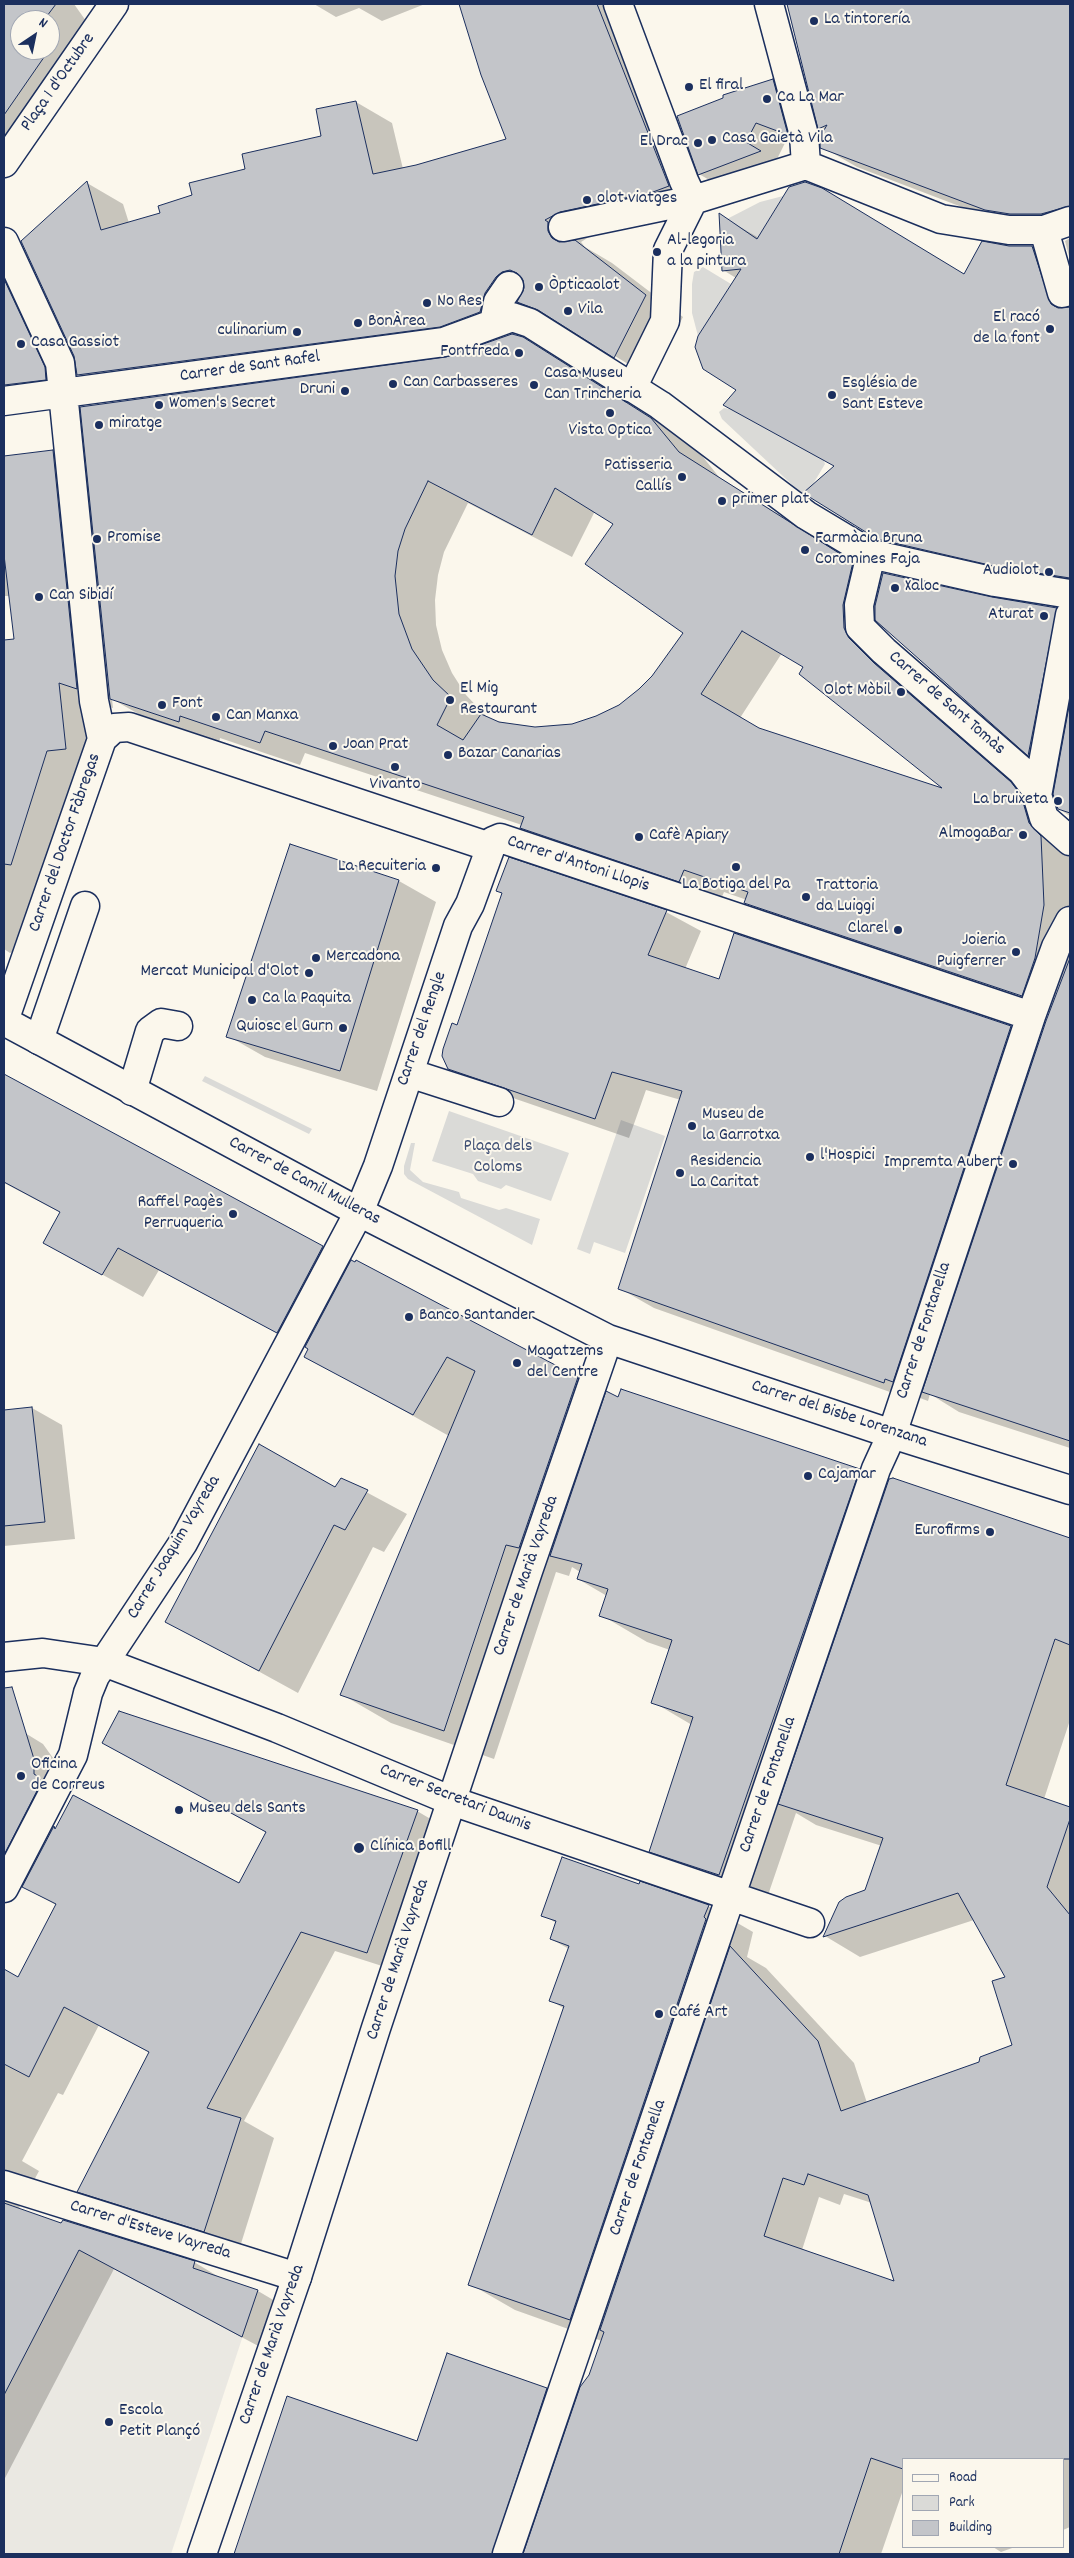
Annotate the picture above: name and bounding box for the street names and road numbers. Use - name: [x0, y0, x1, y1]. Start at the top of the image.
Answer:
- street label: Plaça 1 d'Octubre: [17, 30, 101, 136]
- street label: Carrer de Sant Rafel: [179, 347, 321, 389]
- street label: Carrer de Sant Tomàs: [883, 647, 1009, 761]
- street label: Carrer del Doctor Fàbregas: [25, 751, 107, 935]
- street label: Carrer d'Antoni Llopis: [504, 832, 652, 898]
- street label: Carrer del Rengle: [393, 969, 453, 1089]
- street label: Carrer de Camil Mulleras: [224, 1133, 384, 1231]
- street label: Carrer de Fontanella: [893, 1260, 957, 1402]
- street label: Carrer del Bisbe Lorenzana: [748, 1376, 930, 1454]
- street label: Carrer Joaquim Vayreda: [124, 1472, 226, 1624]
- street label: Carrer de Marià Vayreda: [489, 1493, 565, 1659]
- street label: Carrer de Fontanella: [736, 1714, 802, 1856]
- street label: Carrer Secretari Daunis: [376, 1760, 534, 1838]
- street label: Carrer de Marià Vayreda: [363, 1877, 435, 2043]
- street label: Carrer de Fontanella: [606, 2097, 672, 2239]
- street label: Carrer d'Esteve Vayreda: [67, 2196, 233, 2266]
- street label: Carrer de Marià Vayreda: [235, 2262, 311, 2428]

